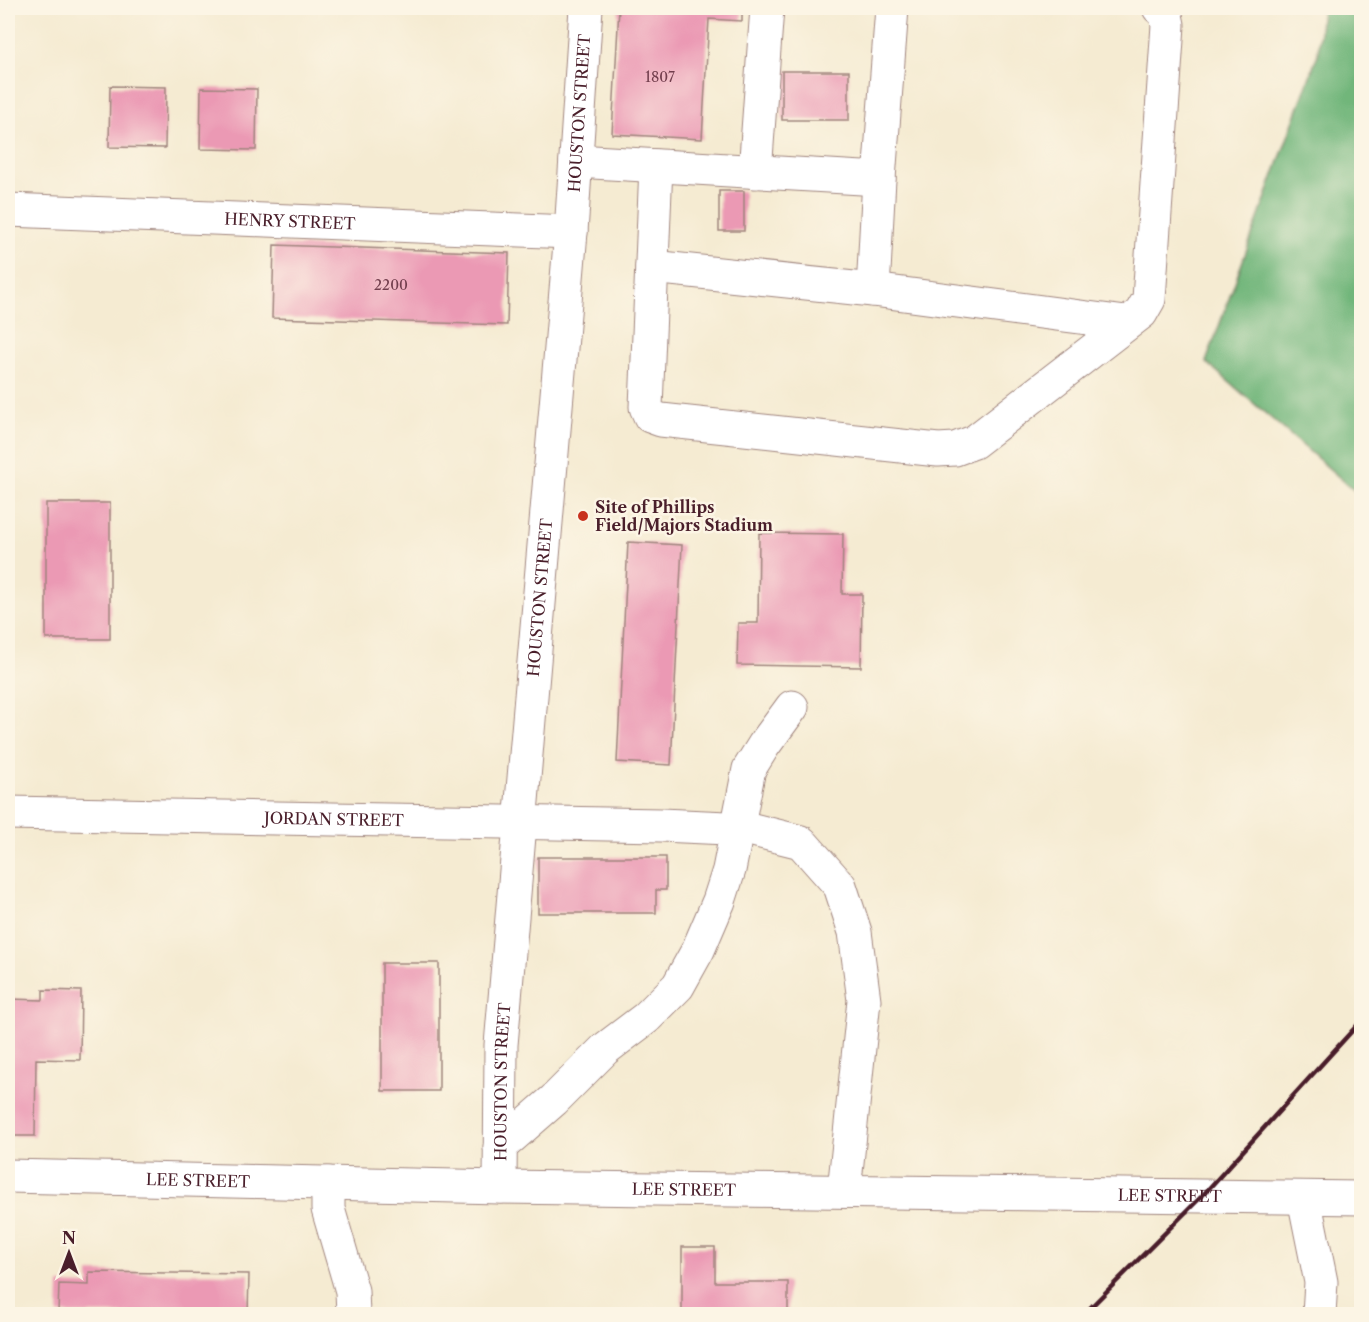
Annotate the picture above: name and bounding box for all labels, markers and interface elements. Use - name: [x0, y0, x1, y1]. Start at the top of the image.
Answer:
- street label: HOUSTON STREET: [564, 33, 594, 193]
- house number: 1807: [645, 68, 675, 86]
- street label: HENRY STREET: [224, 208, 356, 234]
- house number: 2200: [374, 276, 408, 294]
- place label: Site of Phillips Field/Majors Stadium: [595, 497, 773, 535]
- marker: Site of Phillips Field/Majors Stadium: [576, 509, 590, 523]
- street label: HOUSTON STREET: [523, 518, 556, 678]
- street label: JORDAN STREET: [261, 808, 404, 830]
- street label: HOUSTON STREET: [490, 1002, 515, 1161]
- street label: LEE STREET: [146, 1169, 250, 1191]
- street label: LEE STREET: [632, 1179, 736, 1200]
- street label: LEE STREET: [1118, 1185, 1222, 1206]
- north arrow: [39, 1223, 99, 1283]
- text: N: [62, 1228, 76, 1248]

